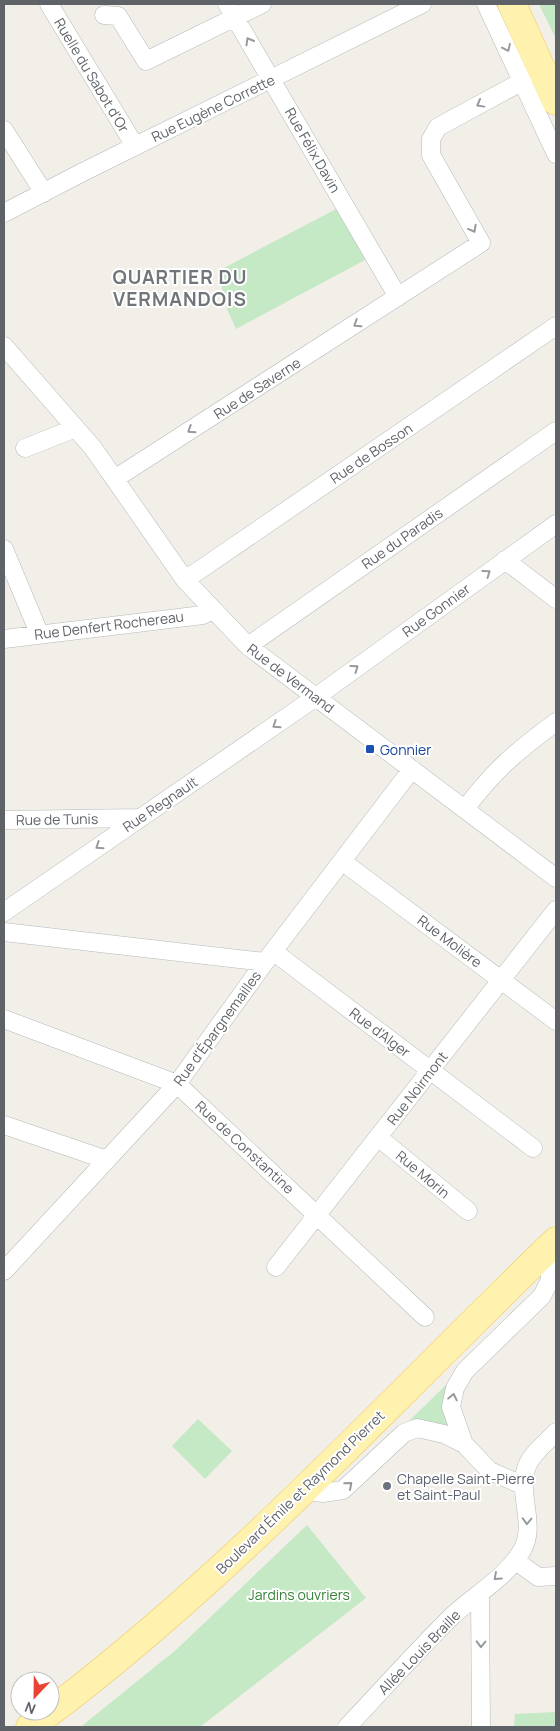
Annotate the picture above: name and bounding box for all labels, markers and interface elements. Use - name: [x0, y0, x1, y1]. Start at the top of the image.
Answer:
- street label: Ruelle du Sabot d'Or: [50, 14, 134, 136]
- one-way arrow: [245, 38, 255, 47]
- one-way arrow: [501, 43, 511, 52]
- street label: Rue Eugène Corrette: [148, 70, 278, 146]
- one-way arrow: [476, 97, 485, 107]
- street label: Rue Félix Davin: [281, 104, 345, 196]
- one-way arrow: [466, 223, 476, 232]
- district label: QUARTIER DU VERMANDOIS: [113, 264, 247, 312]
- one-way arrow: [354, 317, 363, 327]
- street label: Rue de Saverne: [210, 353, 304, 423]
- street label: Rue de Bosson: [326, 418, 416, 488]
- one-way arrow: [187, 424, 197, 433]
- street label: Rue du Paradis: [358, 503, 446, 573]
- one-way arrow: [481, 570, 491, 579]
- street label: Rue Gonnier: [398, 579, 474, 641]
- street label: Rue Denfert Rochereau: [33, 606, 185, 644]
- street label: Rue de Vermand: [244, 639, 338, 717]
- one-way arrow: [349, 666, 358, 674]
- one-way arrow: [272, 719, 282, 728]
- place label: Gonnier: [380, 740, 431, 759]
- marker: Gonnier: [364, 743, 376, 755]
- street label: Rue Regnault: [119, 772, 202, 836]
- street label: Rue de Tunis: [16, 809, 98, 829]
- one-way arrow: [95, 840, 104, 849]
- street label: Rue Molière: [414, 911, 486, 971]
- street label: Rue d'Épargnemailles: [169, 967, 265, 1089]
- street label: Rue d'Alger: [346, 1003, 414, 1061]
- street label: Rue Noirmont: [382, 1047, 452, 1129]
- street label: Rue de Constantine: [192, 1096, 298, 1198]
- street label: Rue Morin: [392, 1146, 454, 1202]
- one-way arrow: [447, 1393, 458, 1402]
- street label: Boulevard Émile et Raymond Pierret: [212, 1406, 389, 1578]
- place label: Chapelle Saint-Pierre et Saint-Paul: [397, 1469, 535, 1504]
- marker: Chapelle Saint-Pierre et Saint-Paul: [381, 1480, 393, 1492]
- one-way arrow: [343, 1481, 352, 1490]
- one-way arrow: [521, 1517, 532, 1525]
- one-way arrow: [494, 1572, 503, 1581]
- park label: Jardins ouvriers: [248, 1585, 350, 1604]
- street label: Allée Louis Braille: [374, 1606, 464, 1698]
- one-way arrow: [476, 1640, 486, 1648]
- north arrow: [10, 1671, 60, 1721]
- text: N: [22, 1698, 38, 1719]

